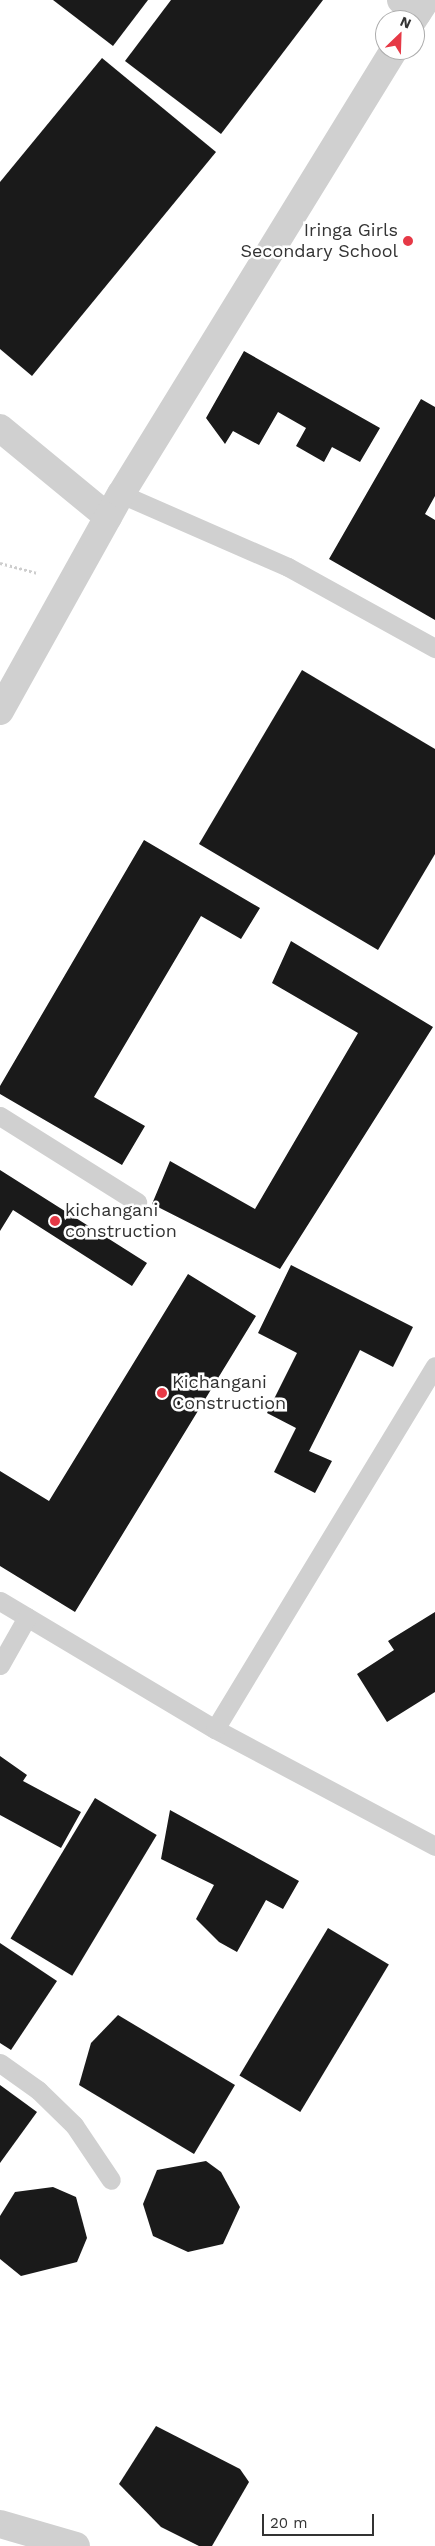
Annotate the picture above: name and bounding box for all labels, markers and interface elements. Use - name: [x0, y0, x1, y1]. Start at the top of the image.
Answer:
- north arrow: [375, 10, 425, 60]
- text: N: [398, 13, 414, 32]
- place label: Iringa Girls Secondary School: [240, 220, 398, 262]
- marker: Iringa Girls Secondary School: [402, 235, 414, 247]
- place label: kichangani construction: [65, 1200, 177, 1242]
- marker: kichangani construction: [49, 1215, 61, 1227]
- place label: Kichangani Construction: [172, 1372, 286, 1415]
- marker: Kichangani Construction: [156, 1387, 168, 1399]
- scale bar: [265, 2504, 378, 2536]
- text: 20 m: [270, 2514, 308, 2532]

